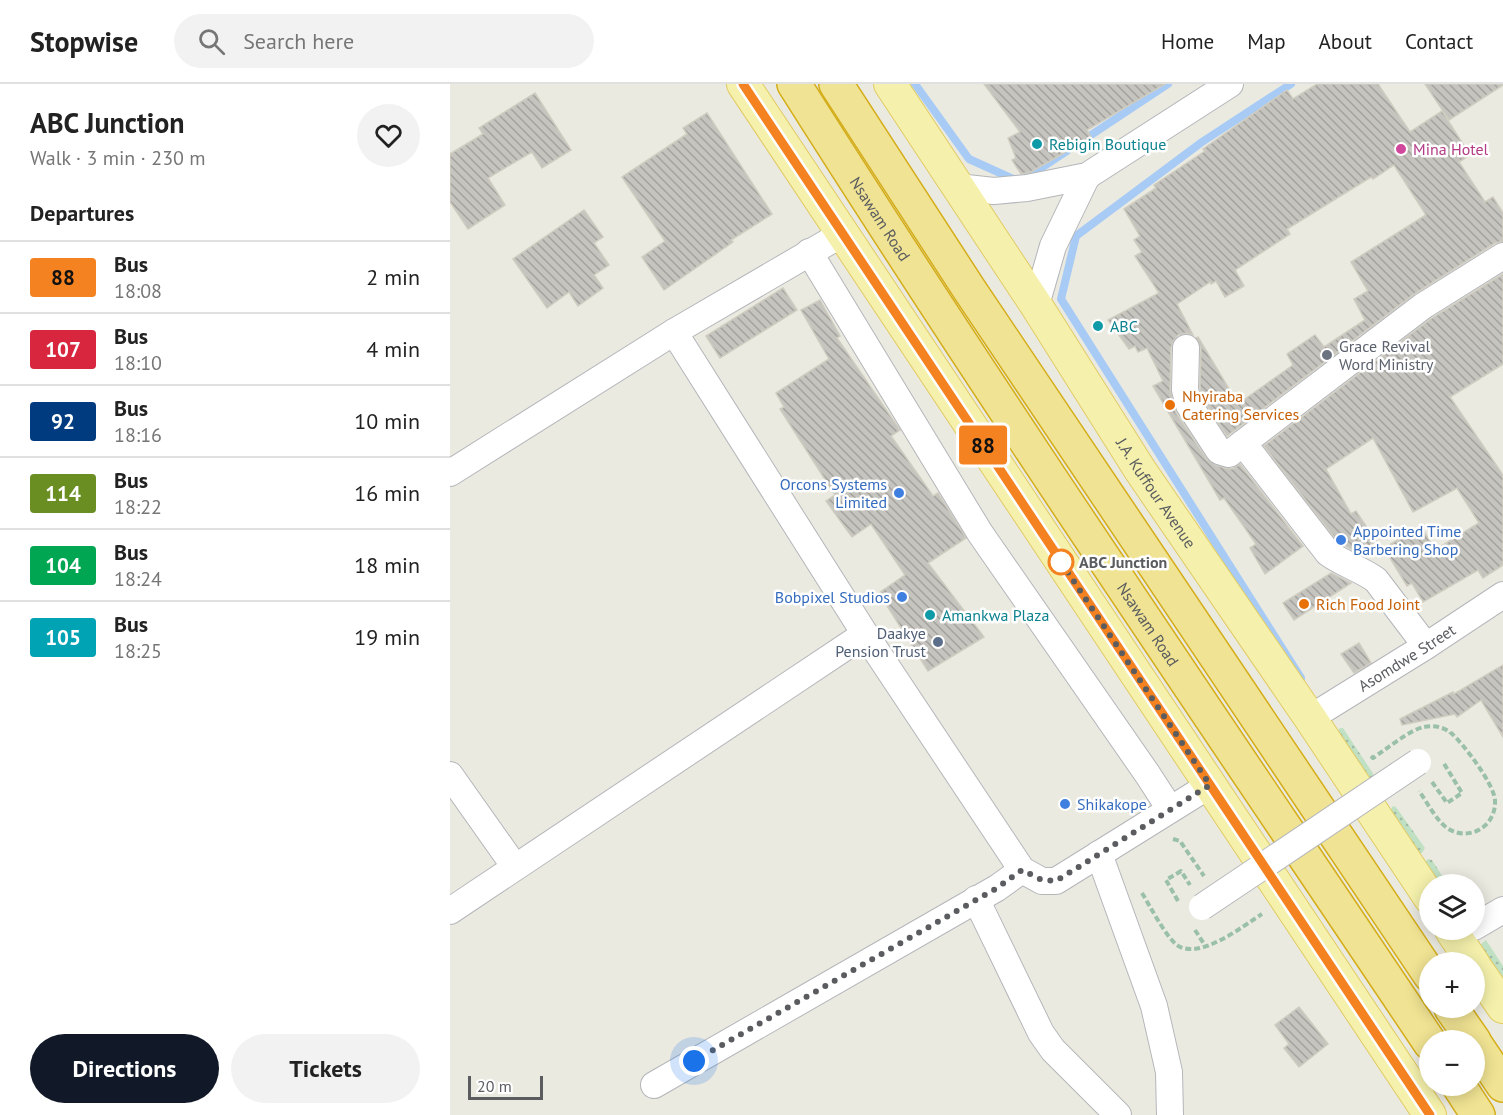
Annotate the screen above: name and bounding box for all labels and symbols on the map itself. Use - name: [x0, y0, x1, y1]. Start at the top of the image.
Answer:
- place label: Rebigin Boutique: [1049, 134, 1166, 154]
- marker: Rebigin Boutique: [1030, 137, 1044, 151]
- place label: Mina Hotel: [1413, 139, 1489, 159]
- marker: Mina Hotel: [1394, 142, 1408, 156]
- street label: Nsawam Road: [846, 173, 915, 265]
- place label: ABC: [1110, 316, 1138, 336]
- marker: ABC: [1091, 319, 1105, 333]
- place label: Grace Revival Word Ministry: [1339, 336, 1434, 374]
- marker: Grace Revival Word Ministry: [1320, 348, 1334, 362]
- place label: Nhyiraba Catering Services: [1182, 386, 1300, 424]
- marker: Nhyiraba Catering Services: [1163, 398, 1177, 412]
- line badge: 88: [956, 426, 1010, 464]
- street label: J.A. Kuffour Avenue: [1112, 433, 1201, 552]
- place label: Orcons Systems Limited: [780, 474, 887, 512]
- marker: Orcons Systems Limited: [892, 486, 906, 500]
- place label: Appointed Time Barbering Shop: [1353, 521, 1461, 559]
- marker: Appointed Time Barbering Shop: [1334, 533, 1348, 547]
- marker: ABC Junction: [1048, 549, 1074, 575]
- place label: ABC Junction: [1079, 552, 1167, 572]
- street label: Nsawam Road: [1113, 579, 1183, 670]
- place label: Bobpixel Studios: [775, 587, 890, 607]
- marker: Bobpixel Studios: [895, 590, 909, 604]
- place label: Rich Food Joint: [1316, 594, 1421, 614]
- marker: Rich Food Joint: [1297, 597, 1311, 611]
- place label: Amankwa Plaza: [942, 605, 1049, 625]
- marker: Amankwa Plaza: [923, 608, 937, 622]
- street label: Asomdwe Street: [1354, 619, 1460, 696]
- place label: Daakye Pension Trust: [835, 623, 927, 661]
- marker: Daakye Pension Trust: [931, 635, 945, 649]
- place label: Shikakope: [1077, 794, 1147, 814]
- marker: Shikakope: [1058, 797, 1072, 811]
- your location: [679, 1046, 709, 1076]
- scale bar: [468, 1073, 543, 1100]

